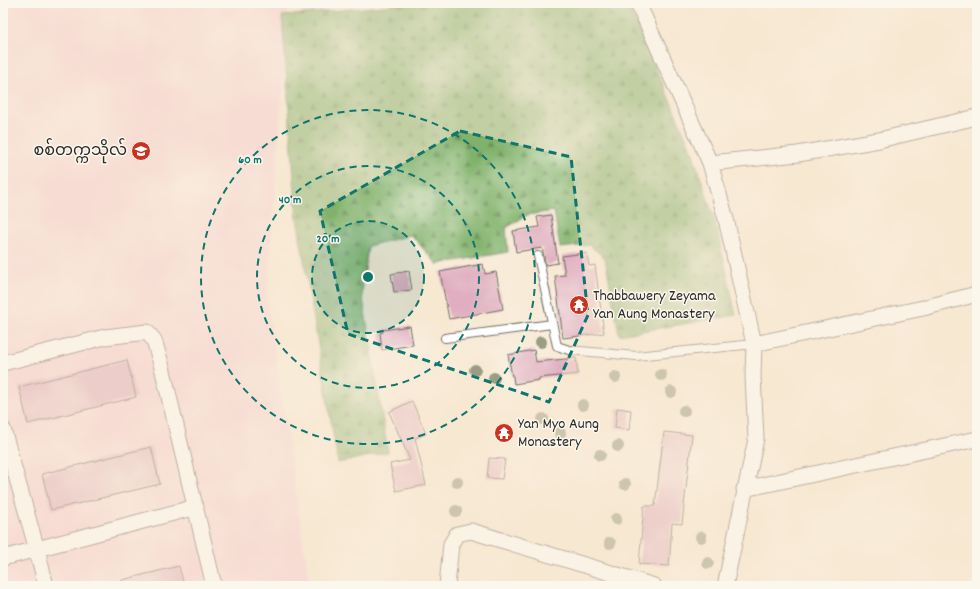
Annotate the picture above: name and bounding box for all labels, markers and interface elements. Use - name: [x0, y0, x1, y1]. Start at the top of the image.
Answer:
- place label: စစ်‌တက္ကသိုလ်: [33, 138, 127, 164]
- school or university icon: စစ်‌တက္ကသိုလ်: [130, 140, 152, 162]
- text: 60 m: [238, 152, 262, 169]
- text: 40 m: [279, 192, 301, 209]
- text: 20 m: [317, 231, 339, 248]
- centre of rings: [361, 270, 375, 284]
- place label: Thabbawery Zeyama Yan Aung Monastery: [593, 285, 716, 326]
- temple icon: Thabbawery Zeyama Yan Aung Monastery: [568, 294, 590, 316]
- place label: Yan Myo Aung Monastery: [518, 413, 599, 454]
- temple icon: Yan Myo Aung Monastery: [493, 422, 515, 444]

